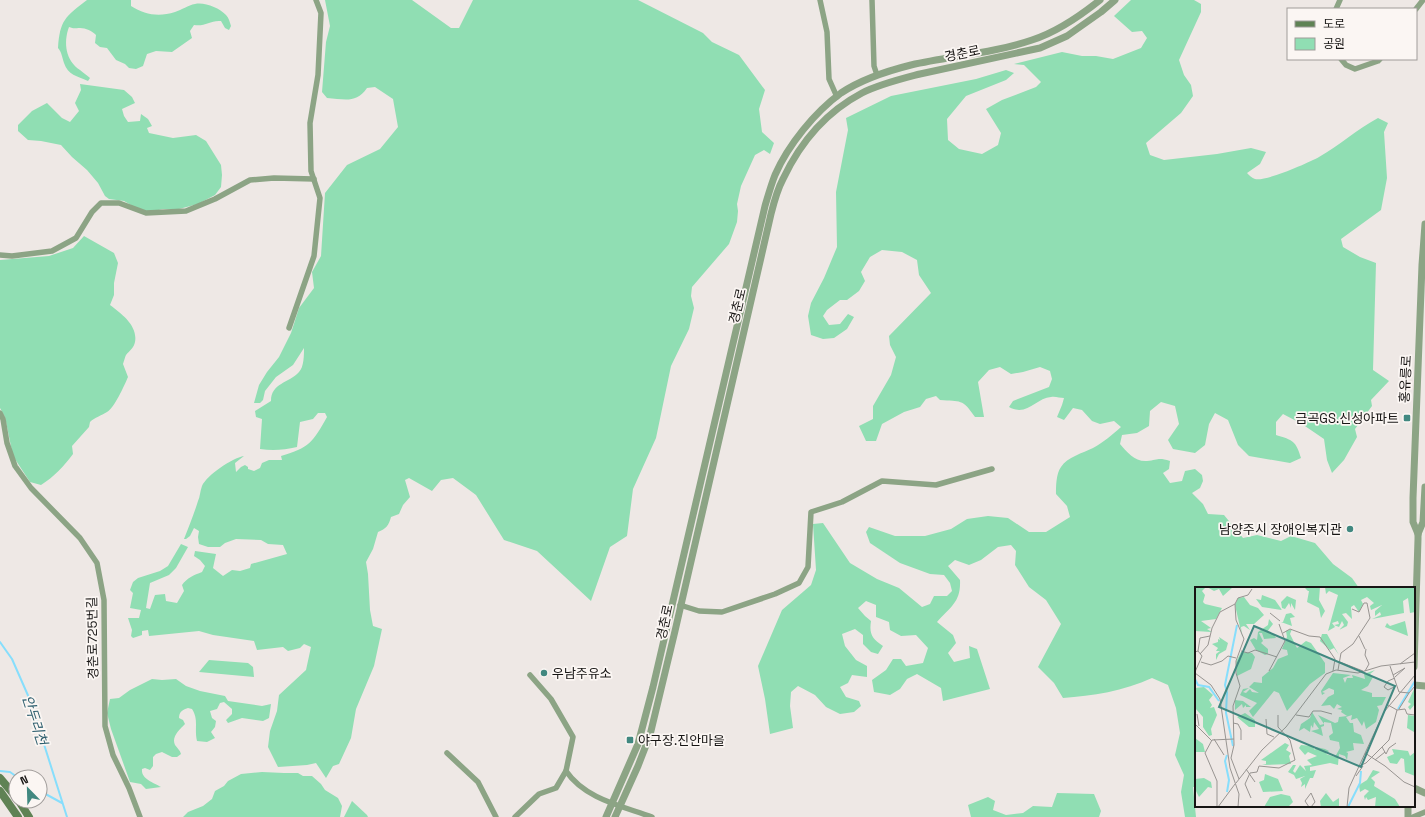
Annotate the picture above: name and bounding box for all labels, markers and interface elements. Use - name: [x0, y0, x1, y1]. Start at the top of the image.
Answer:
- legend: [1287, 8, 1417, 60]
- text: 도로: [1323, 16, 1345, 32]
- text: 공원: [1323, 36, 1345, 52]
- street label: 경춘로: [943, 41, 981, 66]
- street label: 경춘로: [725, 287, 750, 326]
- street label: 홍유릉로: [1396, 355, 1415, 403]
- place label: 금곡GS.신성아파트: [1295, 410, 1399, 427]
- marker: 금곡GS.신성아파트: [1402, 413, 1412, 423]
- place label: 남양주시 장애인복지관: [1219, 521, 1342, 538]
- marker: 남양주시 장애인복지관: [1345, 524, 1355, 534]
- inset map: [1195, 587, 1415, 807]
- street label: 경춘로725번길: [83, 597, 102, 679]
- street label: 경춘로: [652, 603, 677, 641]
- place label: 우남주유소: [552, 665, 612, 682]
- marker: 우남주유소: [539, 668, 549, 678]
- water label: 안두리천: [18, 693, 52, 748]
- place label: 야구장.진안마을: [638, 732, 725, 749]
- marker: 야구장.진안마을: [625, 735, 635, 745]
- north arrow: [8, 769, 48, 809]
- text: N: [18, 772, 30, 788]

